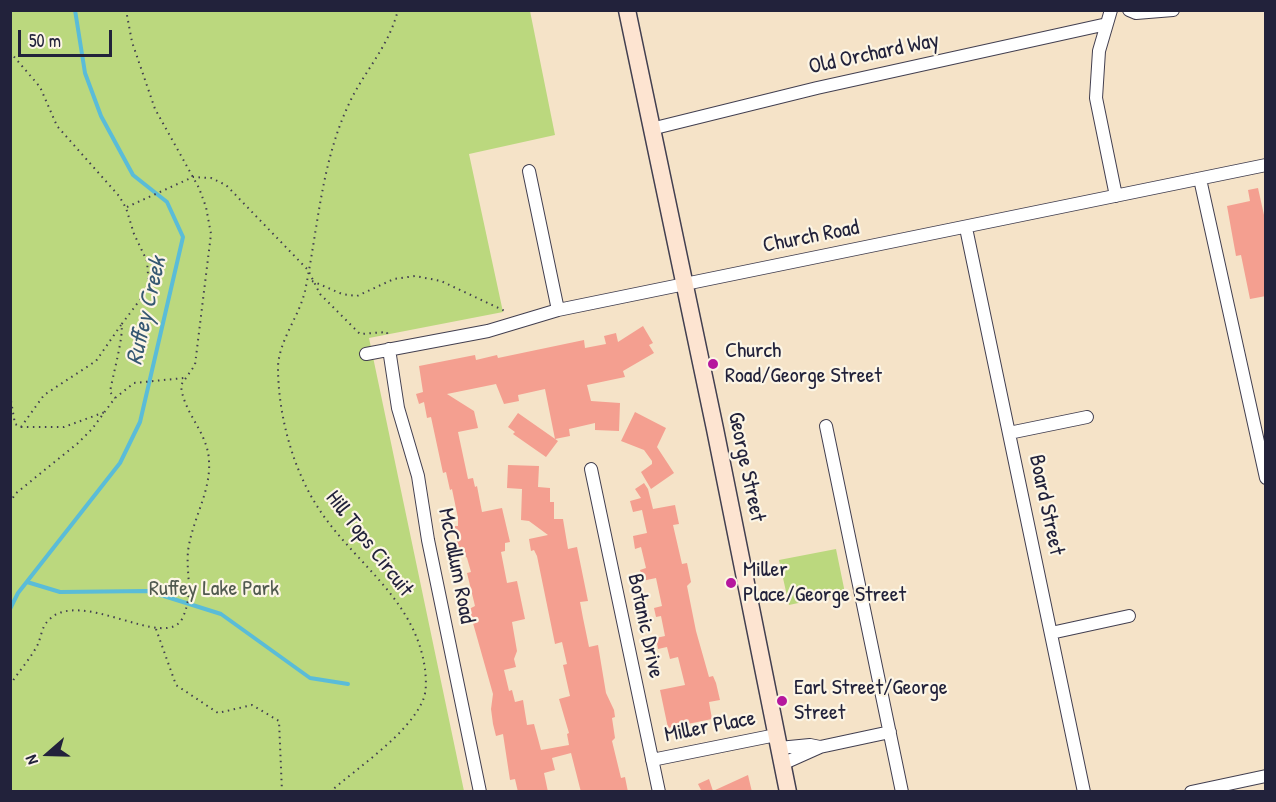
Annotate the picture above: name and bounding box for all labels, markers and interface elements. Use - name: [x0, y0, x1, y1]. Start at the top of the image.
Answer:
- scale bar: [21, 18, 116, 56]
- street label: Old Orchard Way: [806, 27, 942, 81]
- text: 50 m: [29, 28, 61, 53]
- street label: Church Road: [761, 215, 861, 259]
- water label: Ruffey Creek: [121, 254, 173, 368]
- place label: Church Road/George Street: [725, 338, 882, 390]
- marker: Church Road/George Street: [706, 357, 720, 371]
- street label: George Street: [722, 410, 770, 524]
- street label: Board Street: [1022, 452, 1070, 558]
- street label: Hill Tops Circuit: [319, 486, 419, 602]
- street label: McCallum Road: [432, 506, 480, 626]
- place label: Miller Place/George Street: [743, 557, 906, 608]
- street label: Botanic Drive: [621, 571, 669, 681]
- park label: Ruffey Lake Park: [149, 576, 279, 602]
- marker: Miller Place/George Street: [724, 576, 738, 590]
- place label: Earl Street/George Street: [794, 675, 947, 726]
- marker: Earl Street/George Street: [775, 694, 789, 708]
- street label: Miller Place: [662, 705, 758, 749]
- north arrow: [18, 724, 78, 784]
- text: N: [19, 752, 43, 768]

